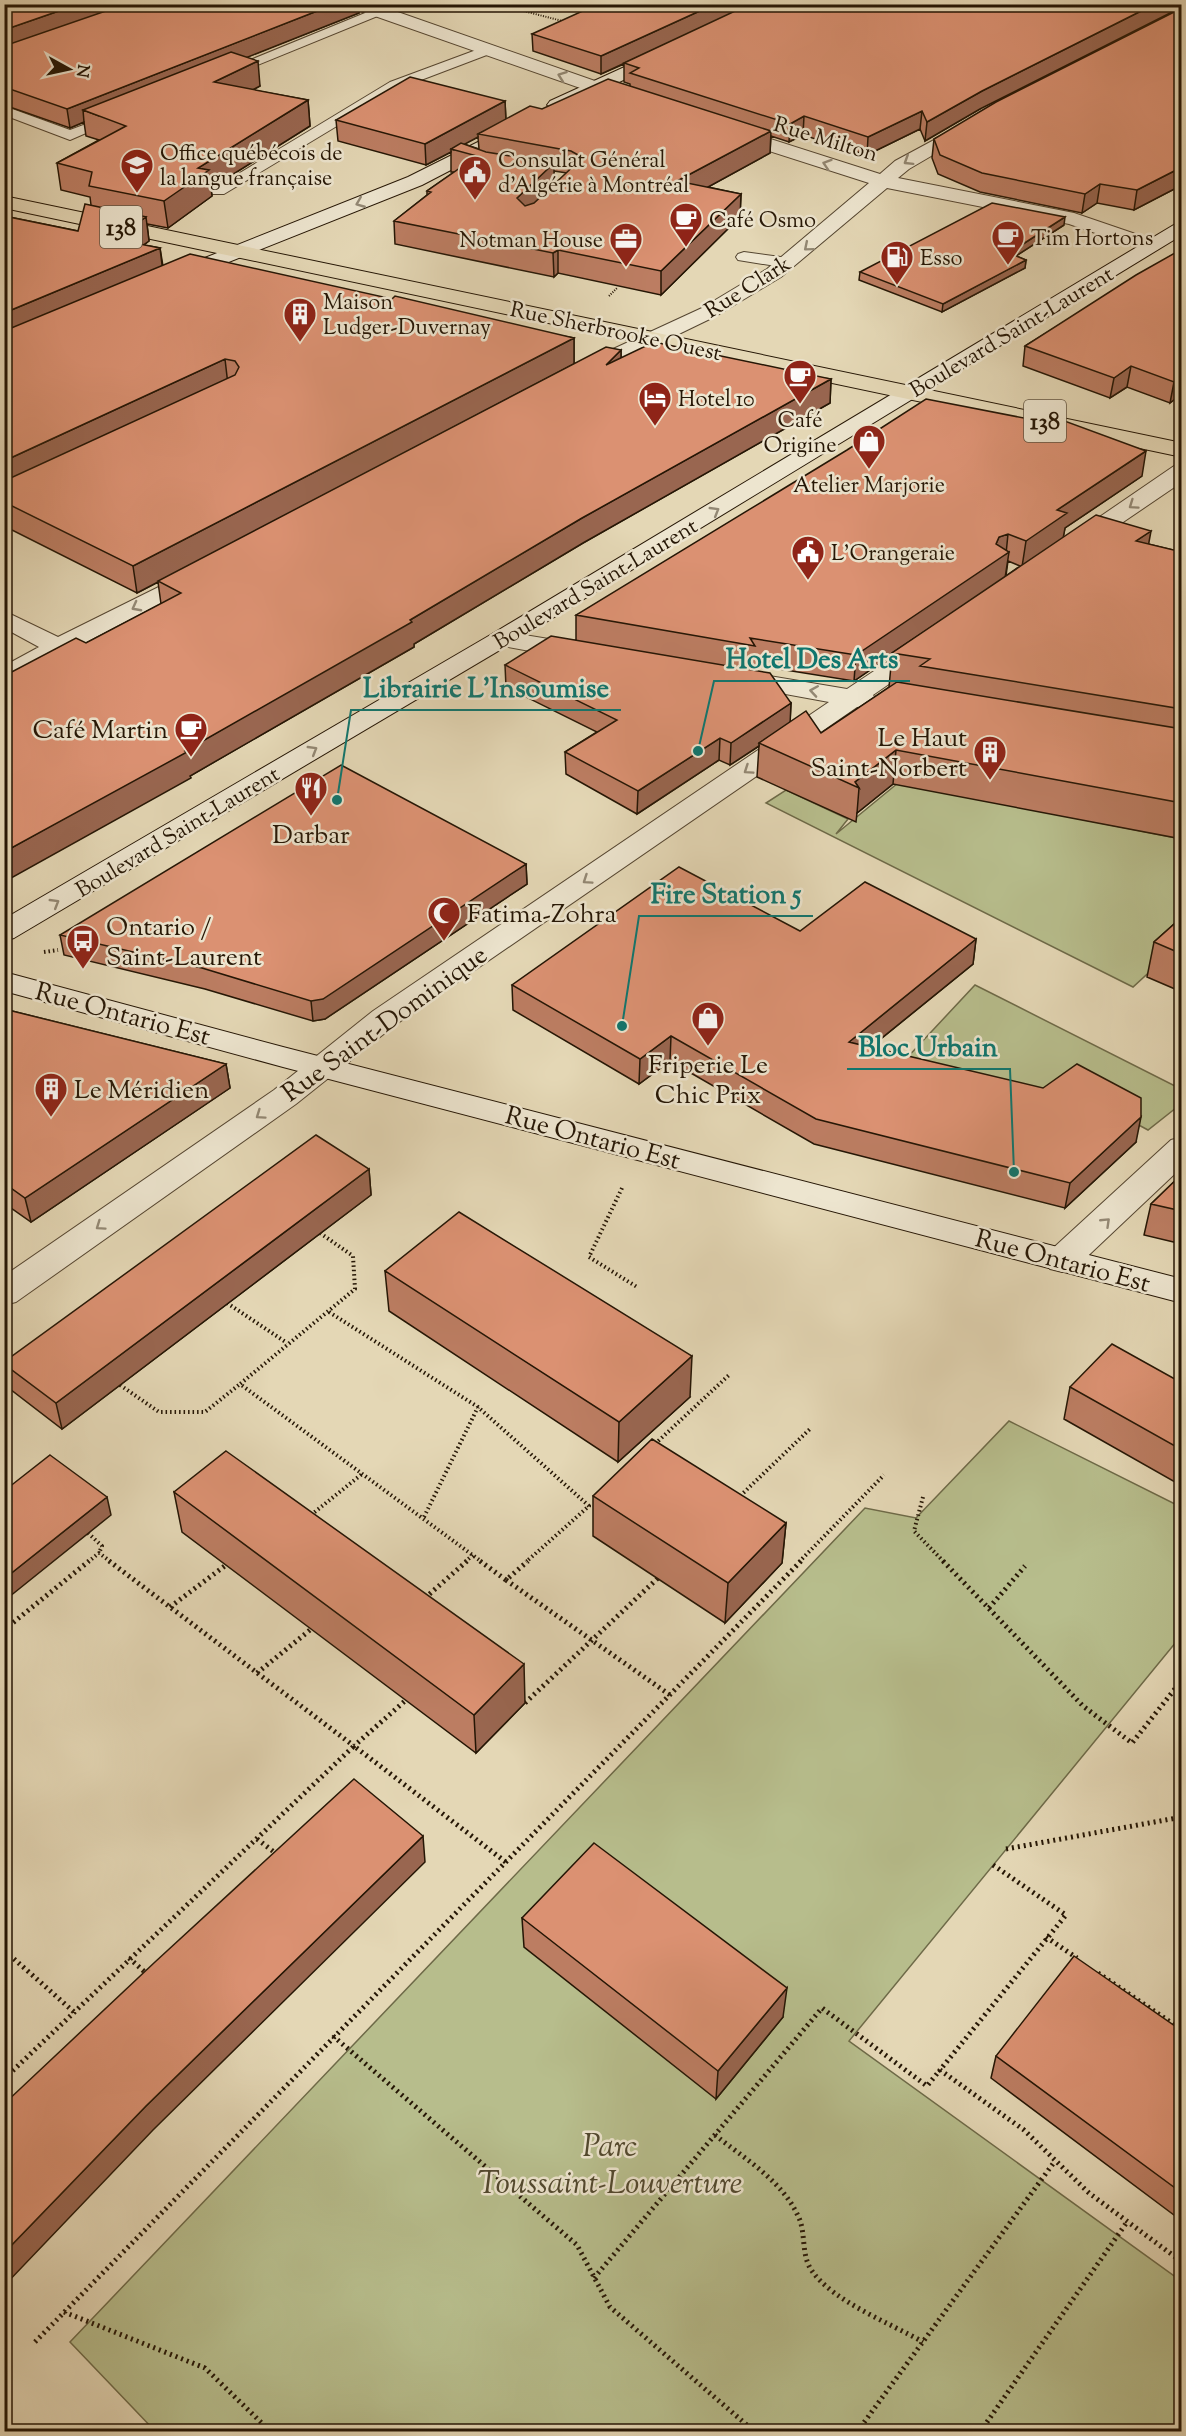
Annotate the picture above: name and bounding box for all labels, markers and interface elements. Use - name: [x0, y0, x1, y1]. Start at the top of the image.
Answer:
- north arrow: [39, 39, 99, 99]
- text: N: [69, 63, 94, 79]
- one-way arrow: [558, 71, 568, 84]
- street label: Rue Milton: [769, 110, 881, 172]
- place label: Office québécois de la langue française: [160, 139, 342, 196]
- place label: Consulat Général d'Algérie à Montréal: [498, 146, 689, 203]
- school or university icon: Office québécois de la langue française: [119, 147, 155, 194]
- public building icon: Consulat Général d'Algérie à Montréal: [457, 154, 493, 201]
- one-way arrow: [904, 154, 914, 166]
- one-way arrow: [822, 159, 833, 171]
- one-way arrow: [356, 196, 367, 208]
- cafe icon: Café Osmo: [668, 201, 704, 248]
- road number: 138: [100, 206, 142, 248]
- place label: Café Osmo: [709, 206, 816, 238]
- cafe icon: Tim Hortons: [990, 219, 1026, 266]
- office icon: Notman House: [608, 221, 644, 268]
- place label: Tim Hortons: [1031, 224, 1153, 256]
- place label: Notman House: [459, 226, 603, 258]
- one-way arrow: [804, 239, 815, 250]
- fuel station icon: Esso: [879, 239, 915, 286]
- place label: Esso: [920, 244, 963, 276]
- street label: Rue Clark: [699, 249, 798, 328]
- street label: Boulevard Saint-Laurent: [904, 260, 1121, 407]
- place label: Maison Ludger-Duvernay: [323, 288, 491, 345]
- street label: Rue Sherbrooke Ouest: [507, 295, 725, 371]
- building icon: Maison Ludger-Duvernay: [282, 296, 318, 343]
- cafe icon: Café Origine: [782, 358, 818, 405]
- hotel icon: Hotel 10: [637, 380, 673, 427]
- place label: Hotel 10: [678, 385, 755, 417]
- road number: 138: [1024, 400, 1066, 442]
- place label: Café Origine: [763, 406, 837, 463]
- shop icon: Atelier Marjorie: [851, 423, 887, 470]
- place label: Atelier Marjorie: [793, 471, 945, 503]
- one-way arrow: [1129, 497, 1140, 508]
- one-way arrow: [709, 506, 719, 518]
- street label: Boulevard Saint-Laurent: [488, 512, 705, 659]
- public building icon: L’Orangeraie: [790, 534, 826, 581]
- place label: L’Orangeraie: [831, 539, 955, 571]
- one-way arrow: [132, 600, 143, 611]
- callout: Hotel Des Arts: [714, 636, 910, 681]
- text: Hotel Des Arts: [726, 642, 899, 681]
- callout: Librairie L'Insoumise: [351, 665, 621, 710]
- text: Librairie L'Insoumise: [363, 671, 609, 710]
- one-way arrow: [809, 685, 819, 698]
- cafe icon: Café Martin: [173, 711, 209, 758]
- place label: Café Martin: [32, 713, 168, 750]
- place label: Le Haut Saint-Norbert: [811, 721, 967, 788]
- building icon: Le Haut Saint-Norbert: [972, 734, 1008, 781]
- one-way arrow: [307, 746, 317, 758]
- street label: Boulevard Saint-Laurent: [70, 760, 287, 907]
- one-way arrow: [743, 763, 754, 774]
- restaurant icon: Darbar: [293, 770, 329, 817]
- place label: Darbar: [272, 818, 350, 855]
- callout: Fire Station 5: [639, 871, 813, 916]
- one-way arrow: [582, 873, 593, 884]
- text: Fire Station 5: [651, 877, 802, 916]
- mosque icon: Fatima-Zohra: [426, 895, 462, 942]
- place label: Fatima-Zohra: [467, 897, 616, 934]
- one-way arrow: [49, 898, 59, 910]
- place label: Ontario / Saint-Laurent: [106, 910, 262, 977]
- bus stop icon: Ontario / Saint-Laurent: [65, 923, 101, 970]
- street label: Rue Saint-Dominique: [275, 938, 496, 1112]
- street label: Rue Ontario Est: [31, 974, 214, 1057]
- shop icon: Friperie Le Chic Prix: [690, 1000, 726, 1047]
- callout: Bloc Urbain: [847, 1024, 1010, 1069]
- text: Bloc Urbain: [858, 1030, 998, 1069]
- place label: Friperie Le Chic Prix: [648, 1048, 768, 1115]
- building icon: Le Méridien: [33, 1071, 69, 1118]
- place label: Le Méridien: [74, 1073, 209, 1110]
- street label: Rue Ontario Est: [501, 1098, 684, 1181]
- one-way arrow: [255, 1108, 266, 1119]
- one-way arrow: [1099, 1218, 1110, 1229]
- one-way arrow: [95, 1219, 106, 1230]
- street label: Rue Ontario Est: [971, 1221, 1154, 1304]
- park label: Parc Toussaint-Louverture: [478, 2125, 742, 2208]

